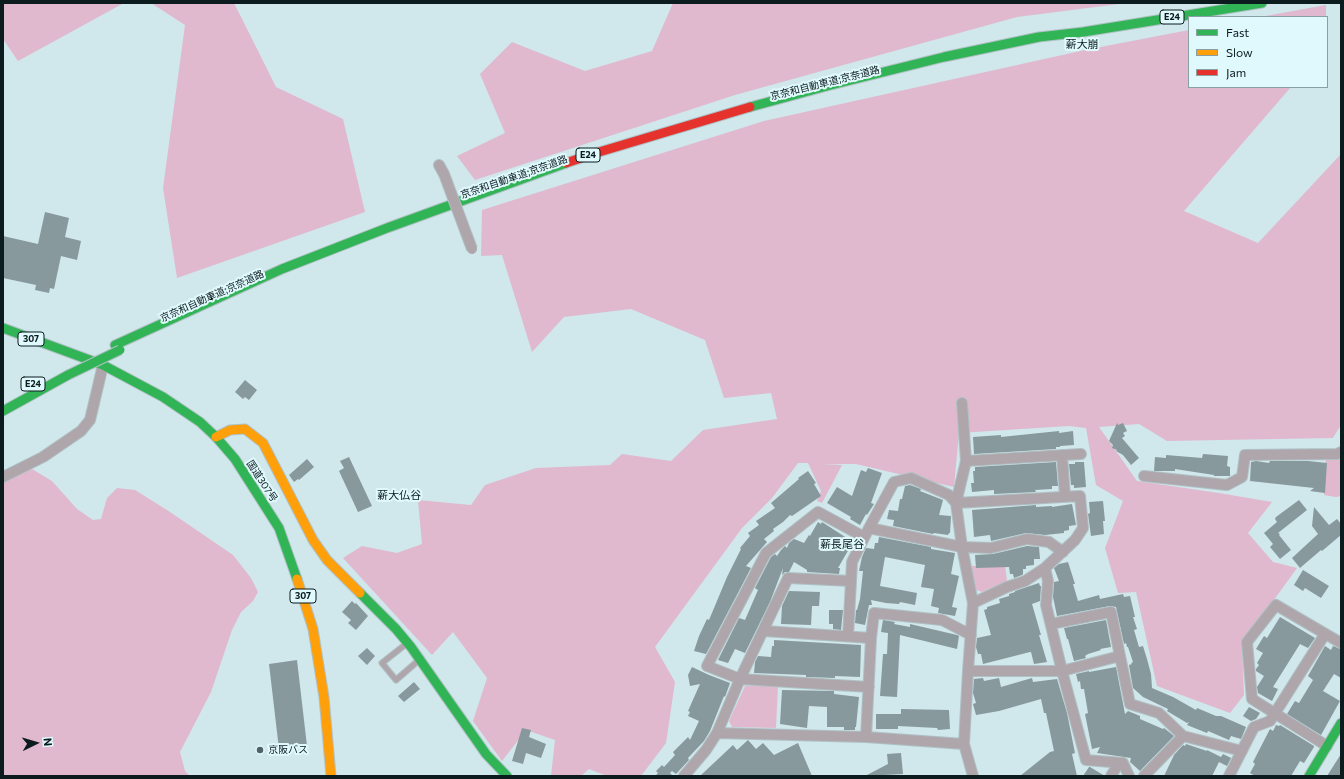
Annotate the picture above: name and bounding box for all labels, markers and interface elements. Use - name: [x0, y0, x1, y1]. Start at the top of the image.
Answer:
- road number: E24: [1160, 10, 1184, 24]
- legend: [1188, 16, 1328, 88]
- text: Fast: [1226, 25, 1249, 39]
- district label: 薪大崩: [1066, 37, 1098, 51]
- text: Slow: [1226, 45, 1253, 59]
- street label: 京奈和自動車道;京奈道路: [769, 64, 881, 102]
- text: Jam: [1226, 65, 1246, 79]
- road number: E24: [576, 148, 600, 162]
- street label: 京奈和自動車道;京奈道路: [459, 153, 569, 201]
- street label: 京奈和自動車道;京奈道路: [158, 268, 266, 324]
- road number: 307: [18, 332, 44, 346]
- road number: E24: [21, 377, 45, 391]
- street label: 国道307号: [244, 458, 280, 504]
- district label: 薪大仏谷: [377, 488, 421, 502]
- district label: 薪長尾谷: [820, 537, 864, 551]
- road number: 307: [290, 589, 316, 603]
- north arrow: [16, 723, 56, 763]
- text: N: [42, 737, 55, 747]
- place label: 京阪バス: [268, 744, 308, 756]
- marker: 京阪バス: [255, 745, 265, 755]

